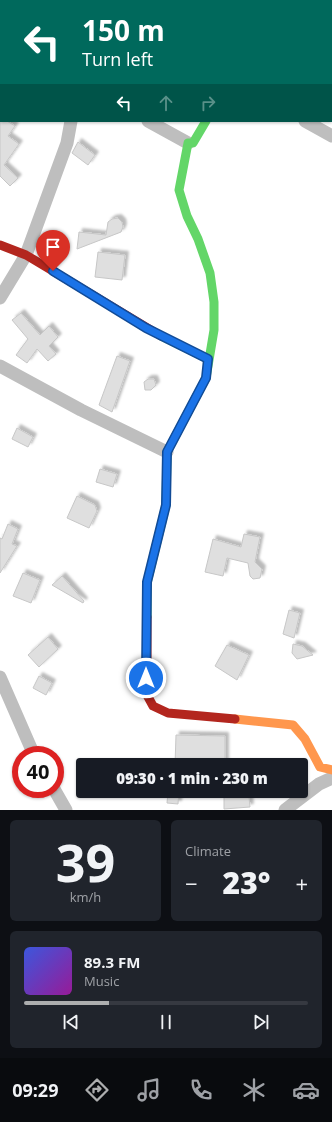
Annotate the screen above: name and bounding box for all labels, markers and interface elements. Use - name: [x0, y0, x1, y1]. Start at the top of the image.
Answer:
- text: 150 m: [82, 11, 165, 49]
- icon: left: [16, 16, 68, 68]
- text: Turn left: [82, 47, 153, 71]
- icon: left: [113, 92, 135, 114]
- icon: ahead: [155, 92, 177, 114]
- icon: right: [197, 92, 219, 114]
- pin: [36, 230, 70, 271]
- icon: arrive: [42, 236, 64, 258]
- position arrow: [125, 657, 167, 699]
- speed limit sign: 40: [12, 746, 64, 798]
- text: 09:30 · 1 min · 230 m: [116, 768, 268, 788]
- text: 39: [56, 826, 115, 897]
- text: Climate: [185, 842, 231, 860]
- text: 23°: [223, 862, 270, 903]
- text: −: [185, 868, 198, 898]
- text: +: [295, 868, 308, 898]
- text: km/h: [70, 888, 101, 906]
- text: 89.3 FM: [84, 952, 140, 972]
- text: Music: [84, 972, 119, 990]
- icon: previous: [60, 1011, 82, 1033]
- icon: pause: [155, 1011, 177, 1033]
- icon: next: [250, 1011, 272, 1033]
- icon: directions: [83, 1076, 111, 1104]
- icon: music: [135, 1076, 163, 1104]
- icon: phone: [187, 1076, 215, 1104]
- icon: climate: [240, 1076, 268, 1104]
- icon: car: [292, 1076, 320, 1104]
- text: 09:29: [12, 1078, 58, 1102]

